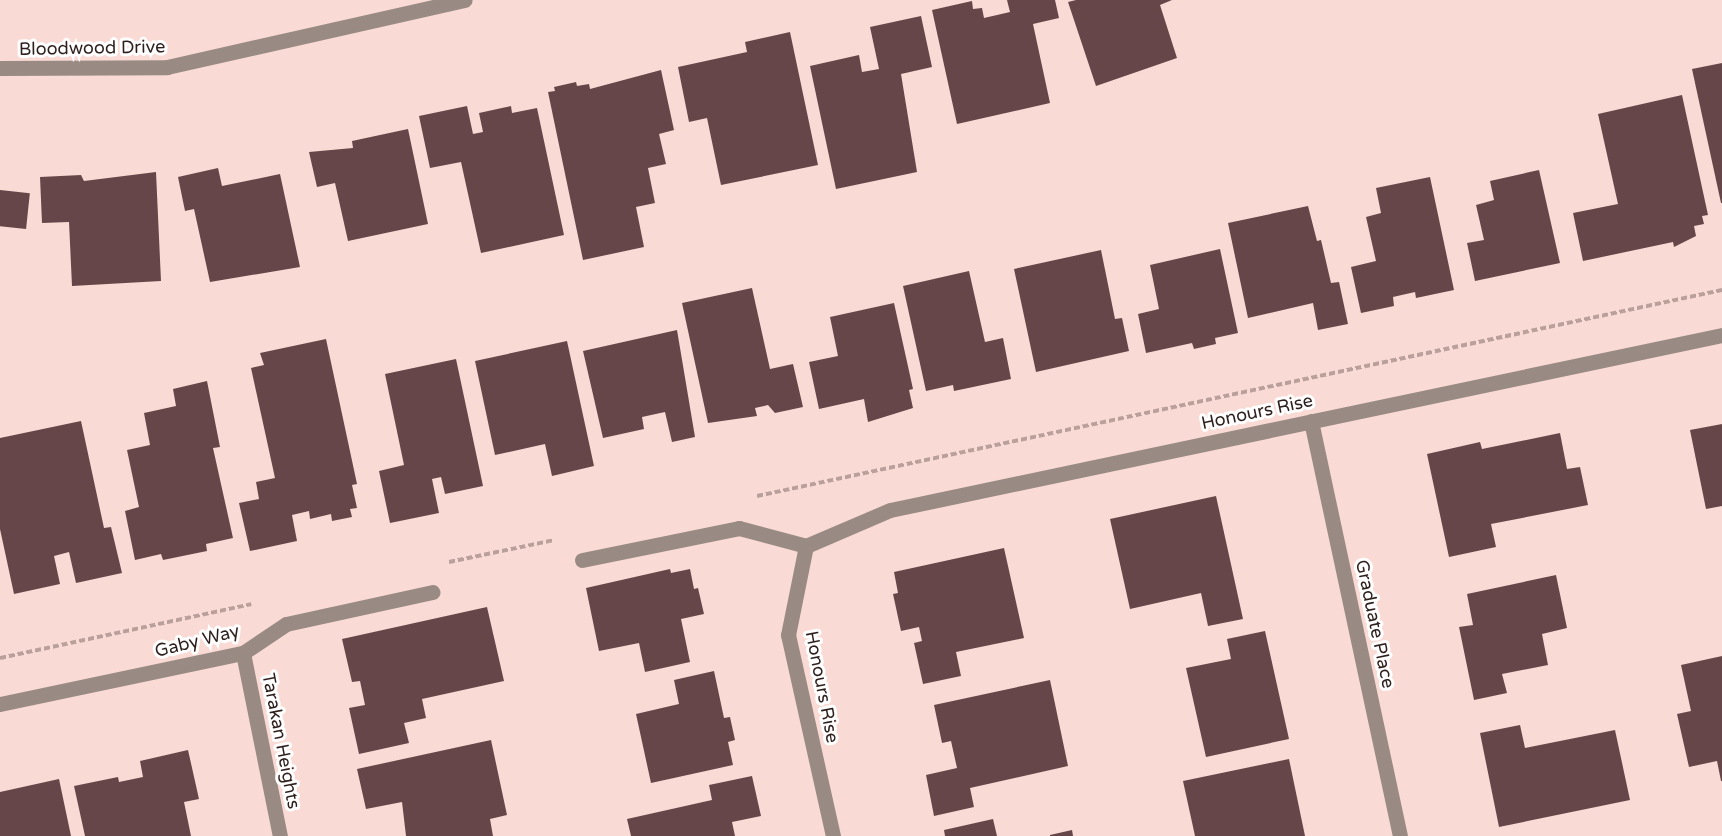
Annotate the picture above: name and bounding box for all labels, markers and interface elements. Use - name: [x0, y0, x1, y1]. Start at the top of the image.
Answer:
- street label: Bloodwood Drive: [19, 36, 165, 60]
- street label: Honours Rise: [1199, 390, 1315, 434]
- street label: Graduate Place: [1351, 558, 1399, 690]
- street label: Gaby Way: [152, 620, 242, 662]
- street label: Honours Rise: [801, 629, 843, 745]
- street label: Tarakan Heights: [257, 671, 305, 811]

